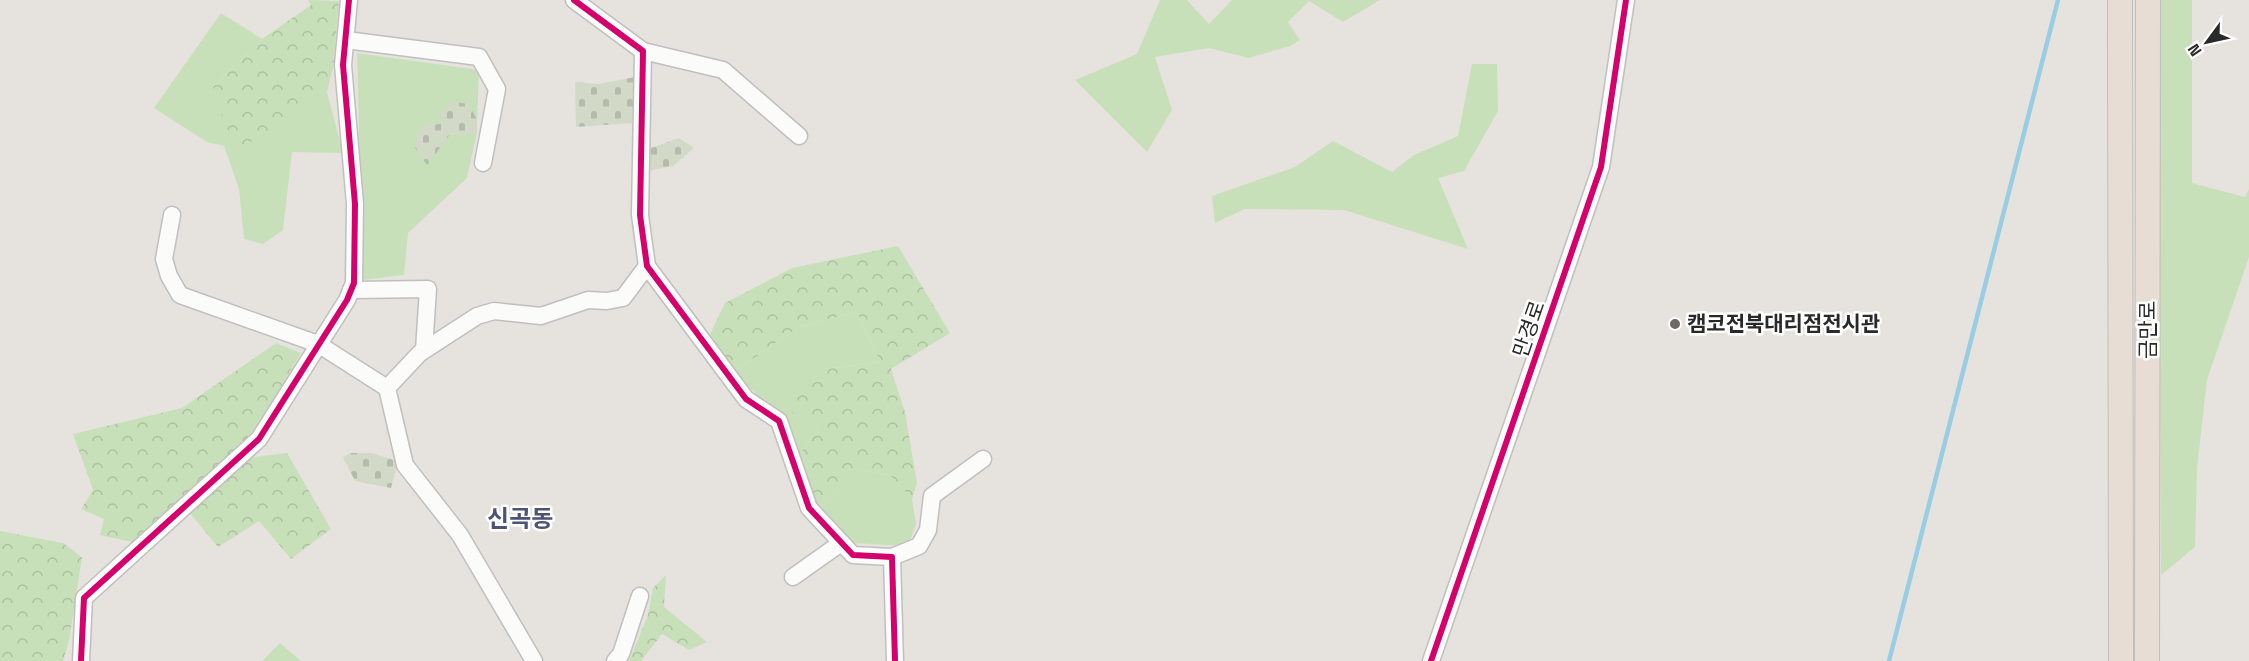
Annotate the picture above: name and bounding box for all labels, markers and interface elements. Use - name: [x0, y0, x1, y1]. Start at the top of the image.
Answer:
- north arrow: [2177, 12, 2237, 72]
- text: N: [2183, 40, 2207, 60]
- street label: 만경로: [1506, 297, 1551, 361]
- street label: 금만로: [2134, 301, 2161, 359]
- place label: 캠코전북대리점전시관: [1687, 310, 1880, 337]
- marker: 캠코전북대리점전시관: [1668, 317, 1682, 331]
- district label: 신곡동: [487, 503, 553, 534]

